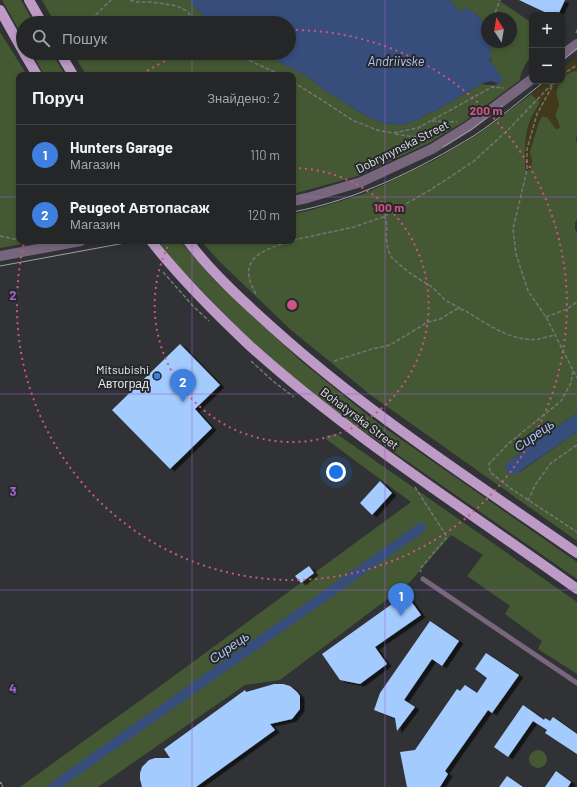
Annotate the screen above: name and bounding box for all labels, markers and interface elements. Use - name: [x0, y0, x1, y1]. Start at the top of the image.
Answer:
- north arrow: [481, 12, 517, 48]
- map controls: [529, 12, 565, 84]
- button: +: [529, 12, 565, 48]
- search box: [16, 16, 296, 60]
- icon: search: [30, 27, 52, 49]
- text: Пошук: [62, 29, 107, 47]
- button: −: [529, 48, 565, 84]
- water label: Andriivske: [368, 53, 425, 69]
- text: Поруч: [32, 87, 84, 107]
- text: Знайдено: 2: [207, 90, 280, 106]
- text: 200 m: [470, 103, 502, 117]
- street label: Dobrynynska Street: [353, 117, 451, 175]
- text: Hunters Garage: [70, 138, 173, 156]
- text: 1: [43, 147, 47, 163]
- text: 110 m: [250, 147, 280, 163]
- text: Магазин: [70, 156, 120, 172]
- text: Peugeot Автопасаж: [70, 198, 209, 216]
- text: 100 m: [374, 200, 404, 214]
- text: 2: [41, 207, 49, 223]
- text: 120 m: [248, 207, 280, 223]
- text: Магазин: [70, 216, 120, 232]
- text: 2: [9, 287, 17, 303]
- centre of rings: [285, 298, 299, 312]
- place label: Mitsubishi Автоград: [96, 362, 149, 391]
- pin: 2: [170, 369, 196, 402]
- marker: Mitsubishi Автоград: [152, 371, 162, 381]
- street label: Bohatyrska Street: [318, 384, 402, 452]
- water label: Сирець: [511, 415, 557, 455]
- your location: [326, 462, 346, 482]
- text: 3: [9, 483, 17, 499]
- pin: 1: [388, 583, 414, 616]
- water label: Сирець: [206, 627, 252, 667]
- text: 4: [9, 680, 17, 696]

